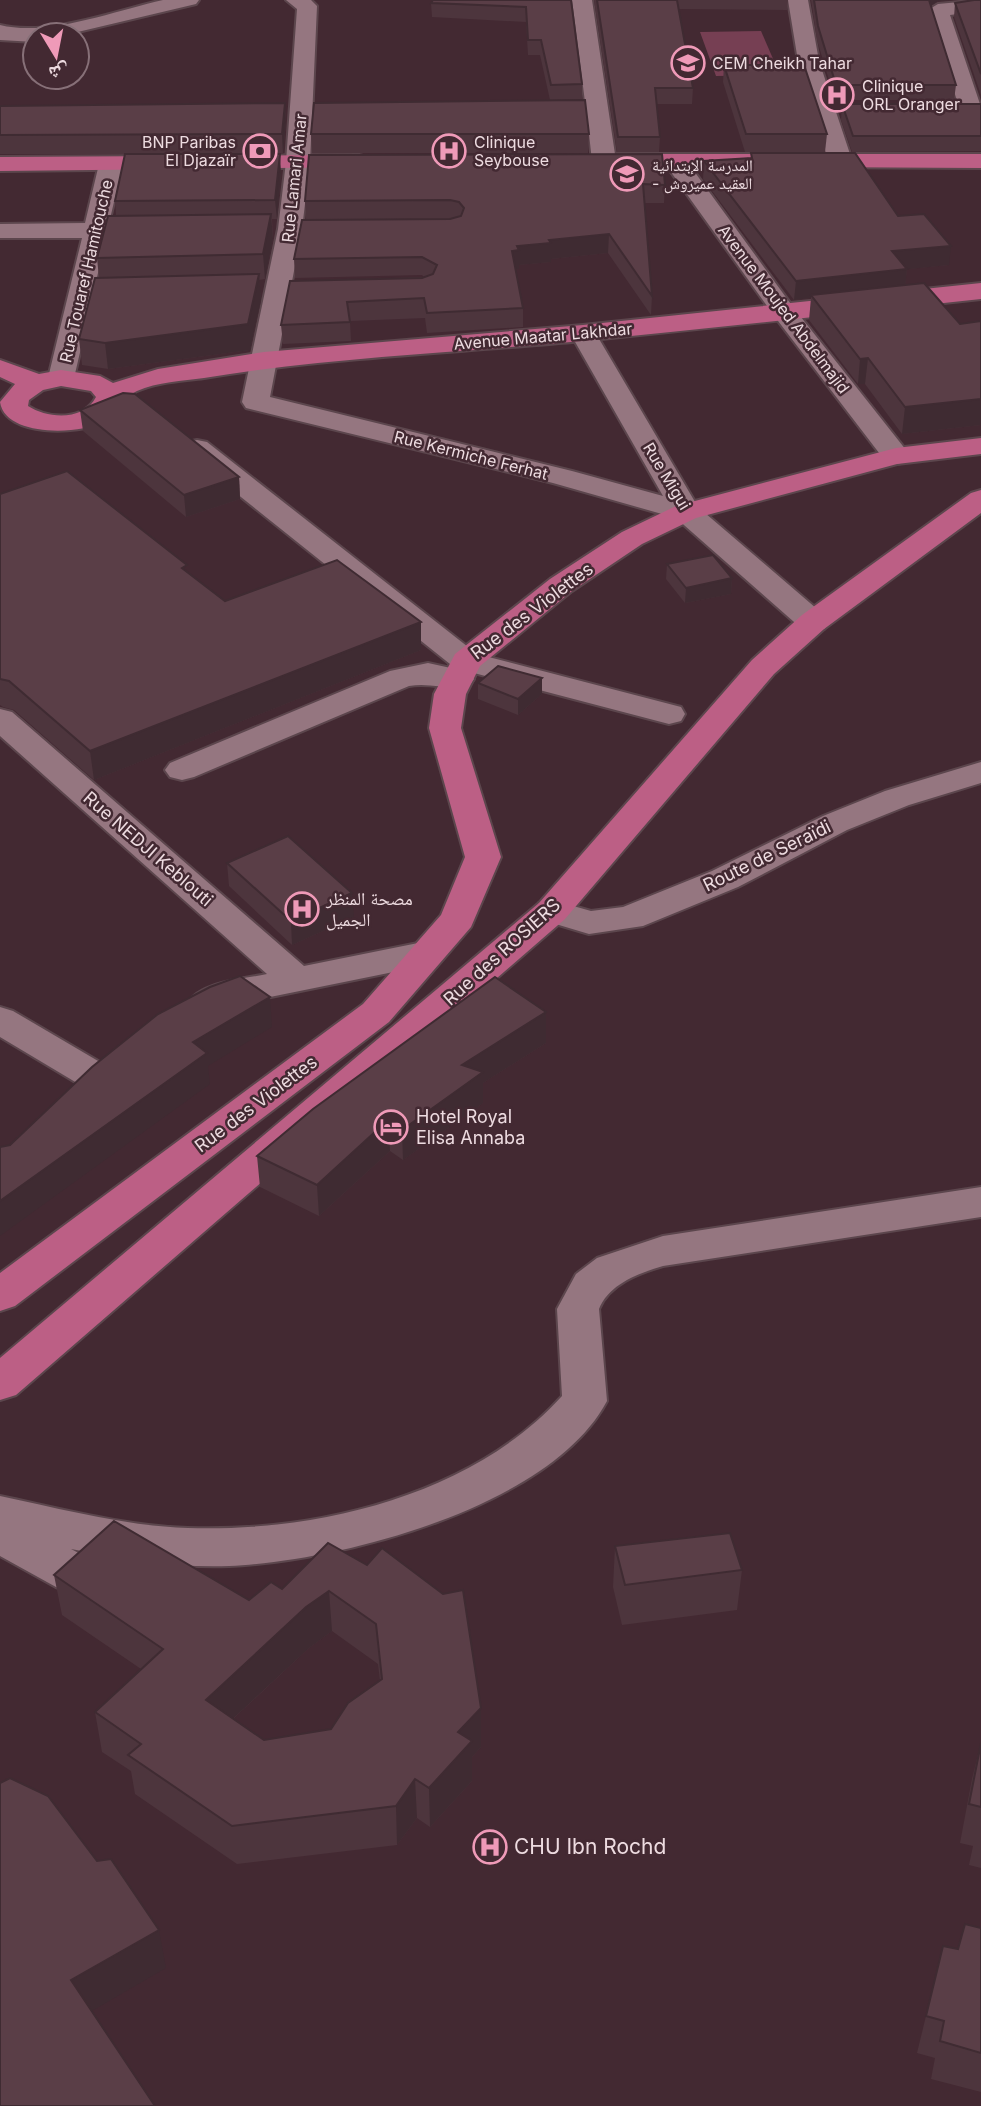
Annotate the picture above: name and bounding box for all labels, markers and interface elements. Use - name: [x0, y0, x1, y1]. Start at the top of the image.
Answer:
- north arrow: [21, 21, 91, 91]
- school or university icon: CEM Cheikh Tahar: [669, 44, 707, 82]
- place label: CEM Cheikh Tahar: [712, 53, 852, 73]
- text: ش: [47, 59, 71, 85]
- hospital icon: Clinique ORL Oranger: [818, 76, 856, 114]
- place label: Clinique ORL Oranger: [862, 76, 960, 114]
- street label: Rue Lamari Amar: [277, 113, 311, 243]
- place label: BNP Paribas El Djazaïr: [142, 132, 236, 170]
- bank icon: BNP Paribas El Djazaïr: [241, 132, 279, 170]
- hospital icon: Clinique Seybouse: [430, 132, 468, 170]
- place label: Clinique Seybouse: [474, 132, 549, 170]
- school or university icon: المدرسة الإبتدائية - العقيد عميروش: [608, 155, 646, 193]
- place label: المدرسة الإبتدائية - العقيد عميروش: [652, 155, 753, 194]
- street label: Rue Touaref Hamitouche: [55, 178, 117, 364]
- street label: Avenue Moujed Abdelmajid: [714, 221, 854, 397]
- street label: Avenue Maatar Lakhdar: [453, 318, 633, 354]
- street label: Rue Kermiche Ferhat: [392, 426, 550, 484]
- street label: Rue Migui: [639, 439, 695, 513]
- street label: Rue des Violettes: [466, 558, 597, 663]
- street label: Rue NEDJI Keblouti: [79, 787, 217, 910]
- street label: Route de Seraïdi: [700, 816, 834, 896]
- place label: مصحة المنظر الجميل: [325, 888, 413, 931]
- hospital icon: مصحة المنظر الجميل: [283, 890, 321, 928]
- street label: Rue des ROSIERS: [439, 894, 564, 1009]
- street label: Rue des Violettes: [190, 1051, 321, 1156]
- place label: Hotel Royal Elisa Annaba: [416, 1106, 525, 1148]
- hotel icon: Hotel Royal Elisa Annaba: [372, 1108, 410, 1146]
- hospital icon: CHU Ibn Rochd: [471, 1828, 509, 1866]
- place label: CHU Ibn Rochd: [514, 1834, 666, 1859]

